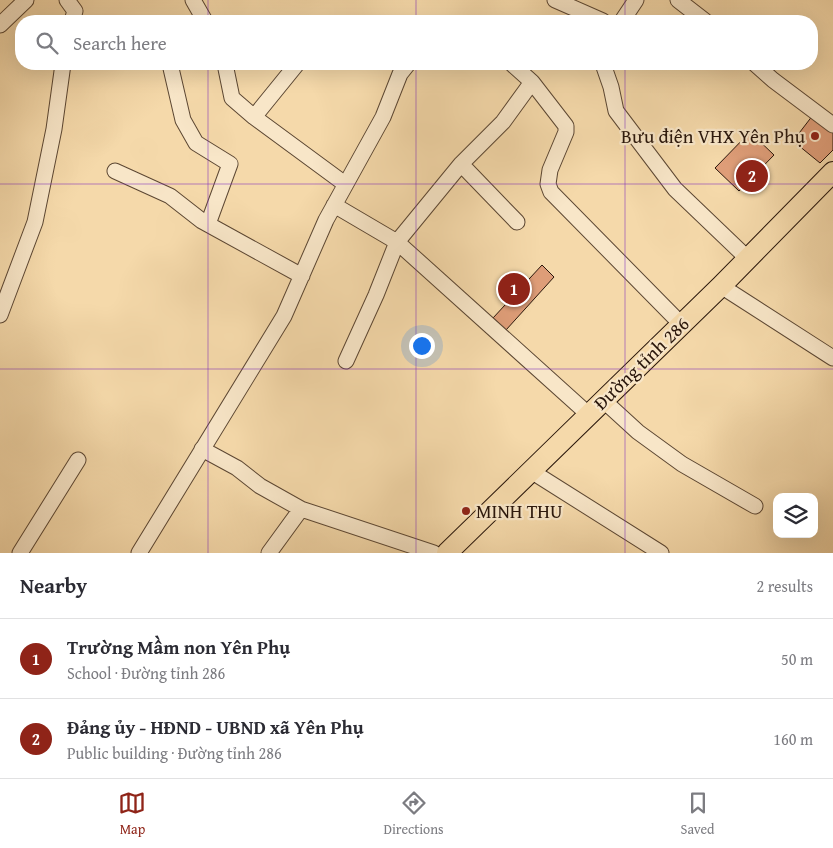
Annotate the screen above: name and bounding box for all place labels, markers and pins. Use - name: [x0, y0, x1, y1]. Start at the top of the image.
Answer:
- place label: Bưu điện VHX Yên Phụ: [621, 122, 806, 150]
- marker: Bưu điện VHX Yên Phụ: [809, 130, 821, 142]
- pin: 2: [736, 157, 768, 195]
- pin: 1: [498, 270, 530, 308]
- place label: MINH THU: [476, 497, 562, 525]
- marker: MINH THU: [460, 505, 472, 517]

